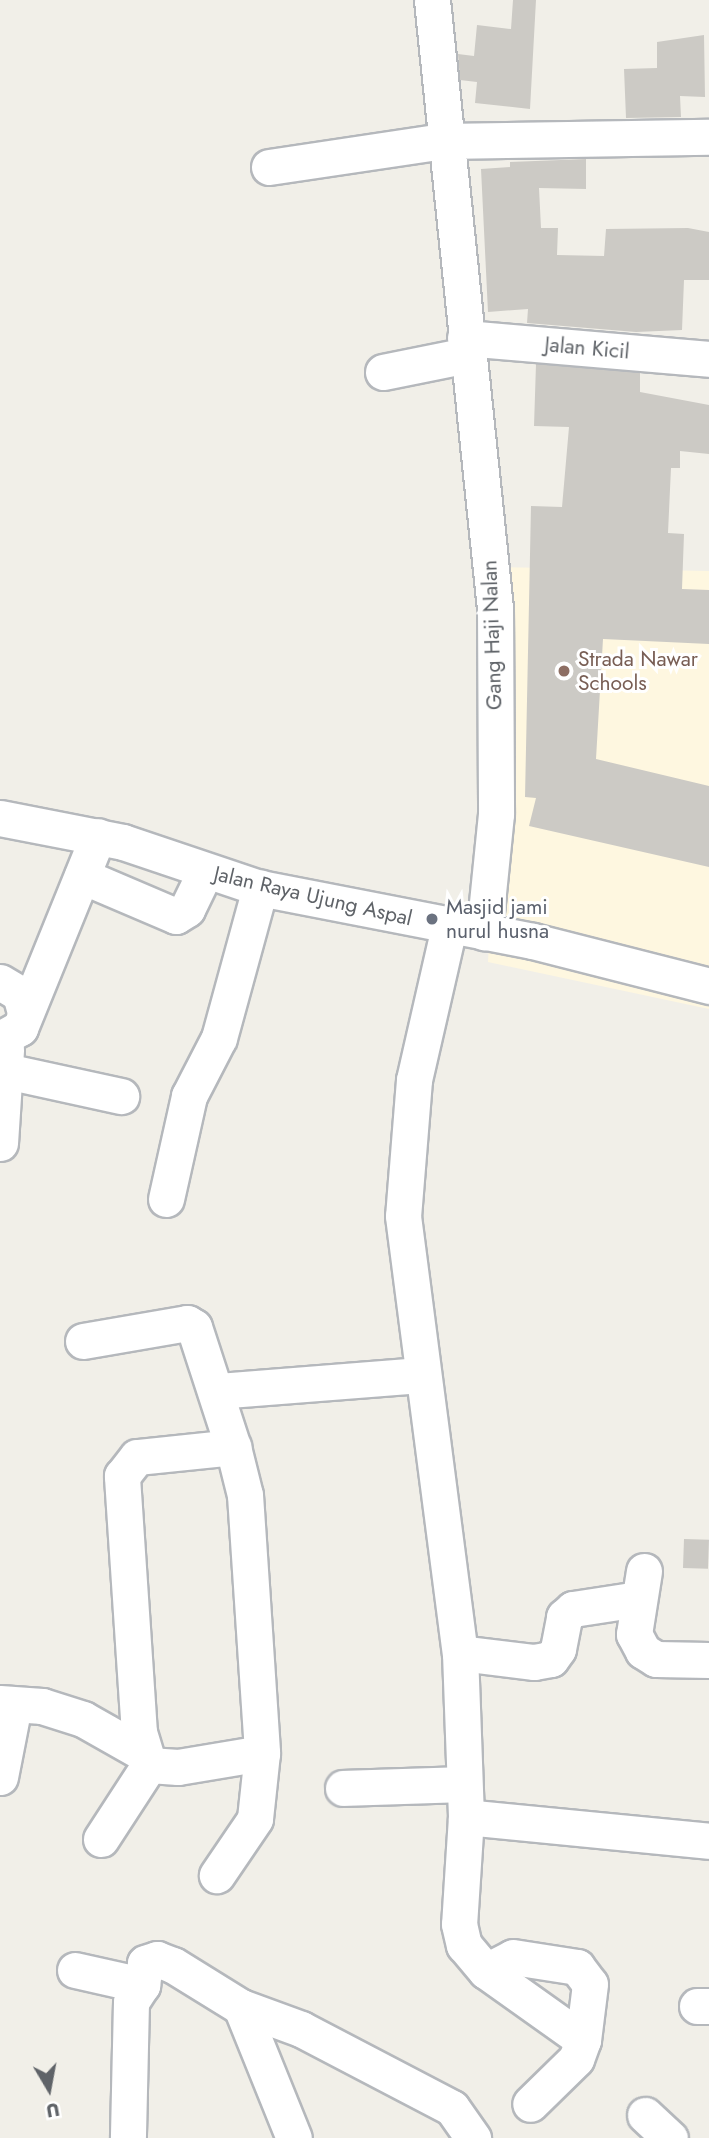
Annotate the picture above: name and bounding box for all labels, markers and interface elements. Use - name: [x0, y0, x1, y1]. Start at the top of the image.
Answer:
- street label: Jalan Kicil: [544, 332, 630, 364]
- street label: Gang Haji Nalan: [477, 560, 507, 710]
- place label: Strada Nawar Schools: [578, 646, 698, 696]
- marker: Strada Nawar Schools: [556, 663, 572, 679]
- street label: Jalan Raya Ujung Aspal: [211, 861, 415, 931]
- place label: Masjid jami nurul husna: [446, 894, 549, 944]
- marker: Masjid jami nurul husna: [424, 911, 440, 927]
- north arrow: [14, 2054, 84, 2124]
- text: U: [44, 2096, 62, 2125]

